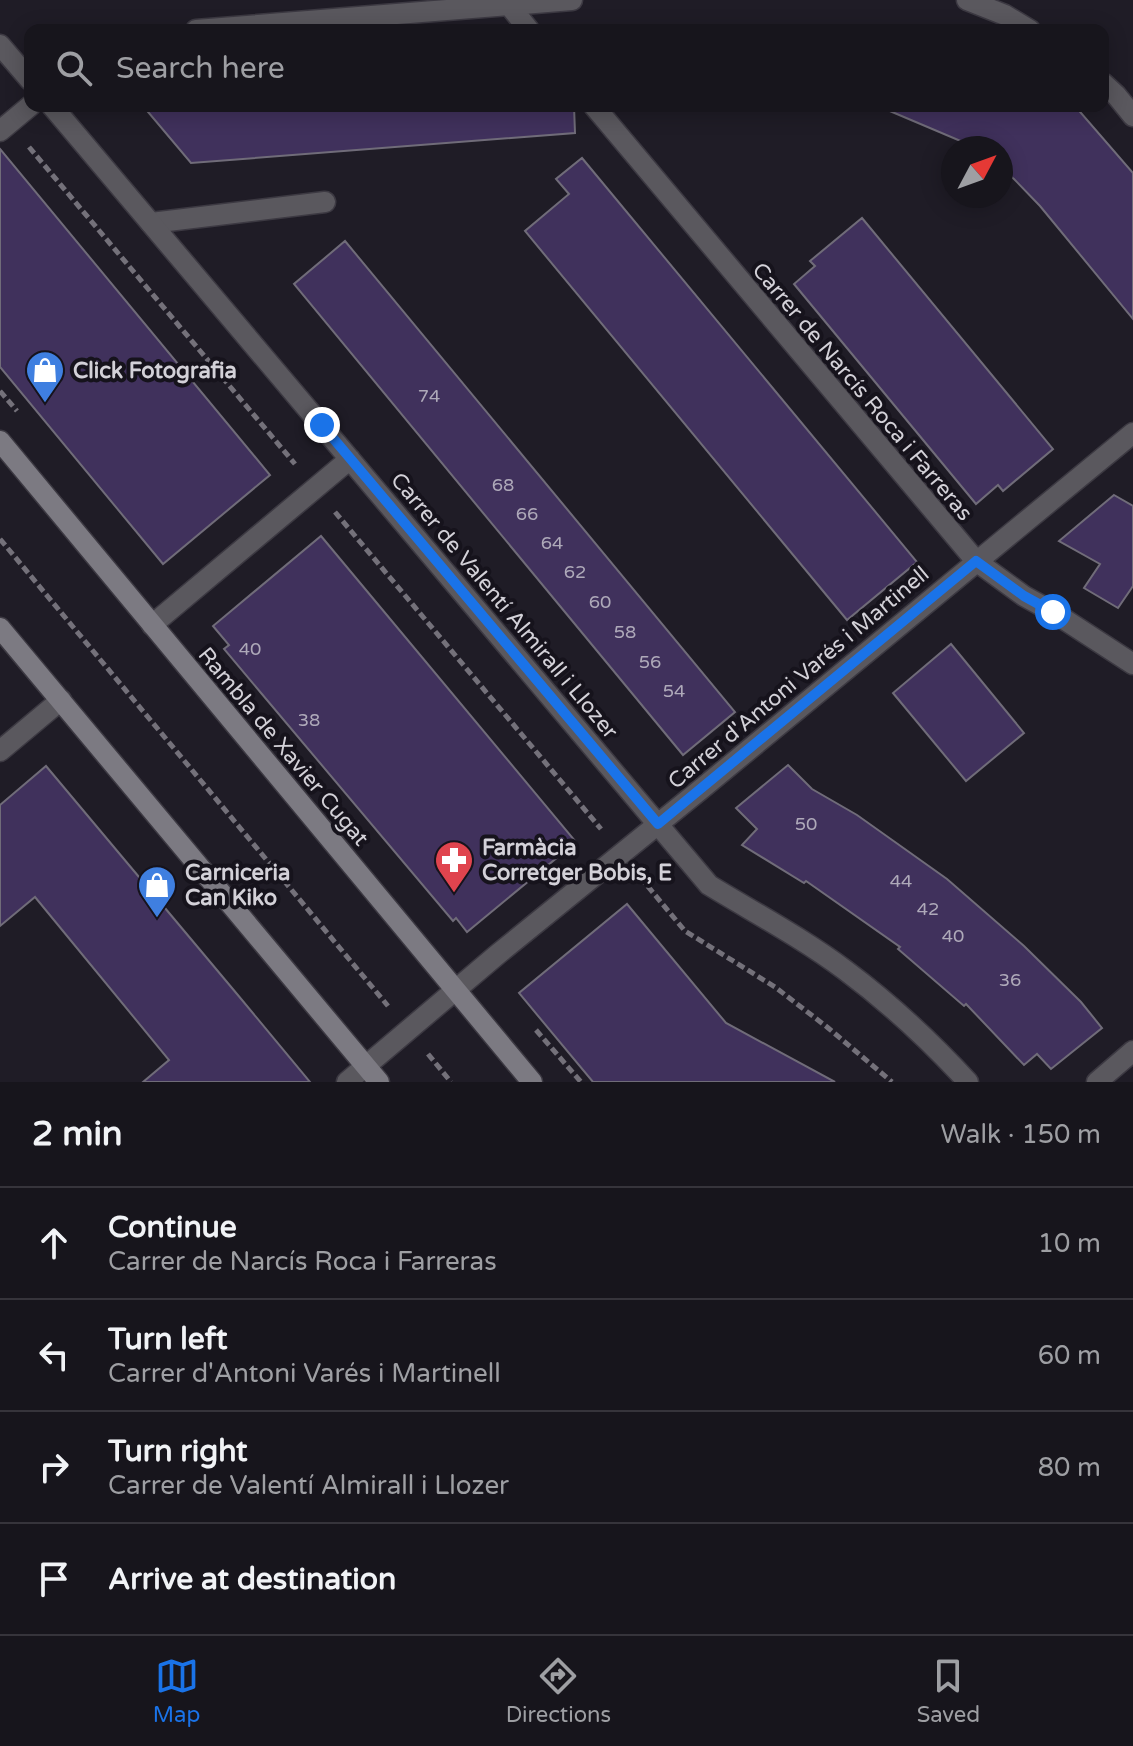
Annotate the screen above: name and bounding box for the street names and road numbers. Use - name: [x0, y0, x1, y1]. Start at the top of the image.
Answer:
- street label: Carrer de Narcís Roca i Farreras: [747, 257, 978, 526]
- street label: Carrer de Valentí Almirall i Llozer: [385, 467, 624, 744]
- street label: Carrer d'Antoni Varés i Martinell: [663, 561, 934, 795]
- street label: Rambla de Xavier Cugat: [193, 642, 374, 851]

